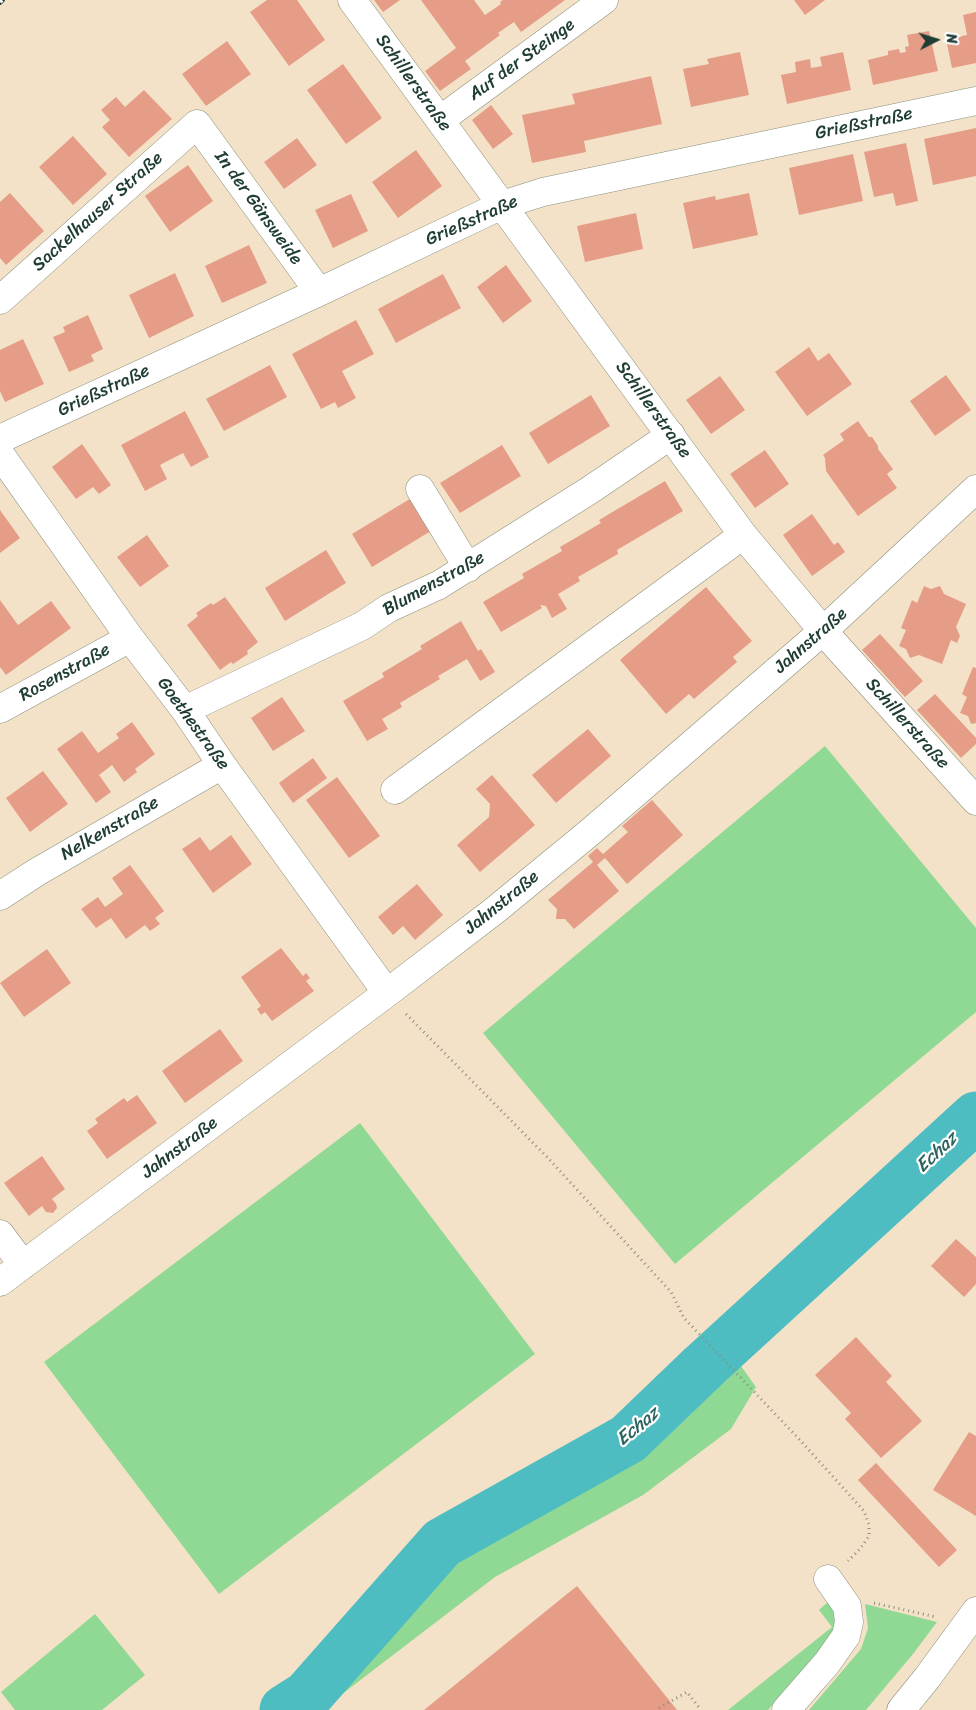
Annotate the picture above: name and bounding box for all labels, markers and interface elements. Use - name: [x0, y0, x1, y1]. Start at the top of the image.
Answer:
- street label: Auf der Steinge: [465, 14, 579, 106]
- north arrow: [911, 15, 961, 65]
- street label: Schillerstraße: [370, 30, 456, 136]
- text: N: [939, 33, 964, 45]
- street label: Grießstraße: [813, 103, 915, 145]
- street label: In der Gänsweide: [209, 147, 307, 269]
- street label: Sackelhauser Straße: [28, 148, 168, 276]
- street label: Grießstraße: [422, 191, 522, 251]
- street label: Schillerstraße: [610, 357, 696, 463]
- street label: Grießstraße: [55, 360, 153, 422]
- street label: Blumenstraße: [379, 547, 489, 621]
- street label: Jahnstraße: [770, 604, 852, 678]
- street label: Rosenstraße: [16, 639, 114, 707]
- street label: Goethestraße: [152, 674, 234, 774]
- street label: Schillerstraße: [861, 674, 953, 774]
- street label: Nelkenstraße: [57, 792, 163, 866]
- street label: Jahnstraße: [460, 866, 544, 940]
- street label: Jahnstraße: [138, 1112, 222, 1184]
- water label: Echaz: [911, 1128, 963, 1178]
- water label: Echaz: [612, 1403, 664, 1451]

